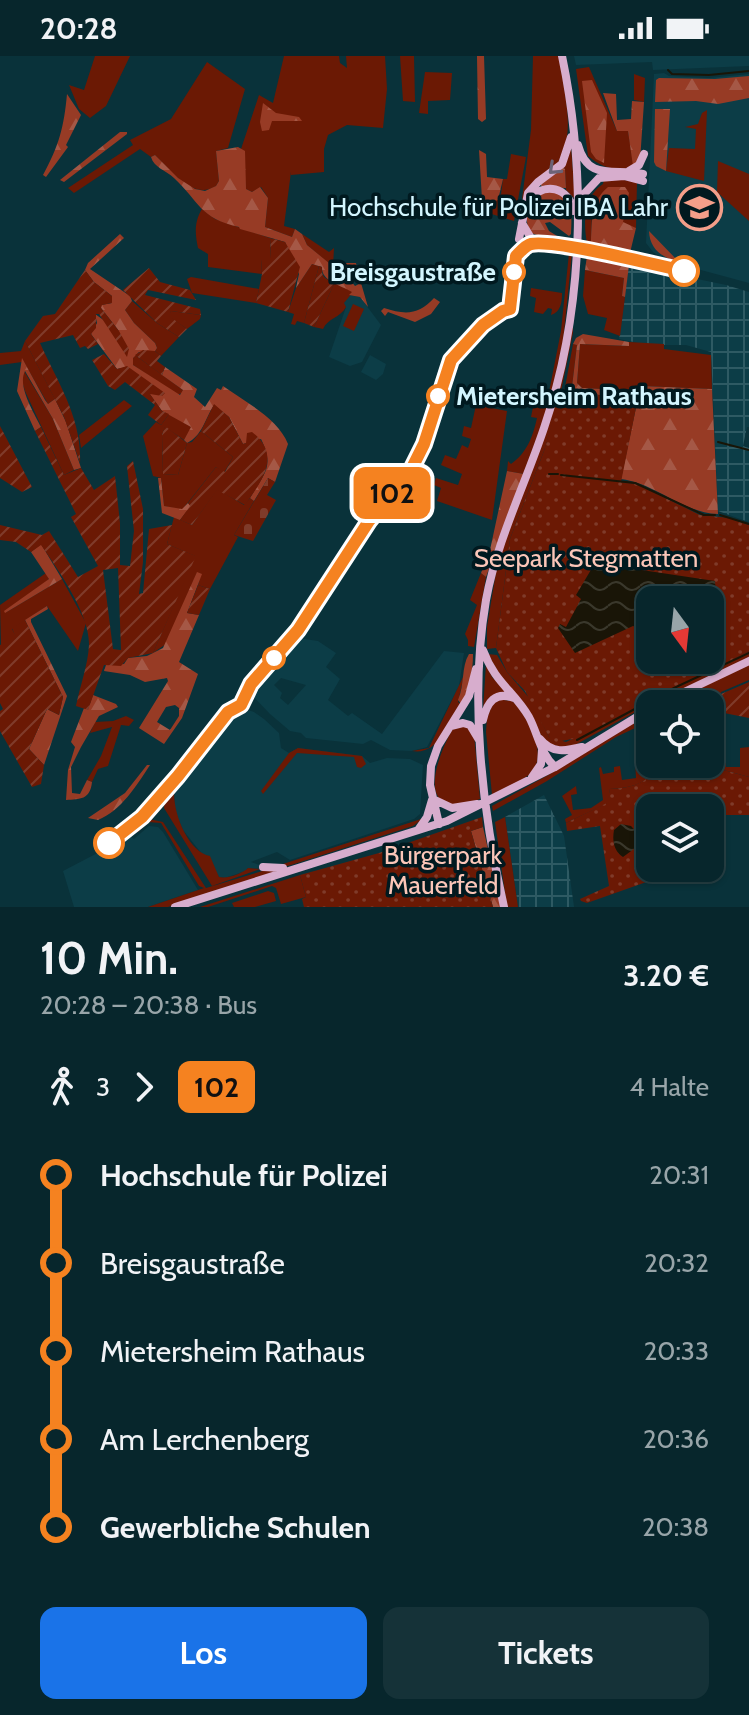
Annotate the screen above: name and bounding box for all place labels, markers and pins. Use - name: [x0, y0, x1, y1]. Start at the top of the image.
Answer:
- school or university icon: Hochschule für Polizei IBA Lahr: [675, 183, 723, 231]
- place label: Hochschule für Polizei IBA Lahr: [329, 191, 669, 223]
- place label: Breisgaustraße: [330, 256, 496, 288]
- unlabelled marker: [669, 256, 699, 286]
- marker: Breisgaustraße: [503, 261, 525, 283]
- place label: Mietersheim Rathaus: [456, 380, 692, 412]
- marker: Mietersheim Rathaus: [427, 385, 449, 407]
- unlabelled marker: [263, 647, 285, 669]
- unlabelled marker: [94, 828, 124, 858]

